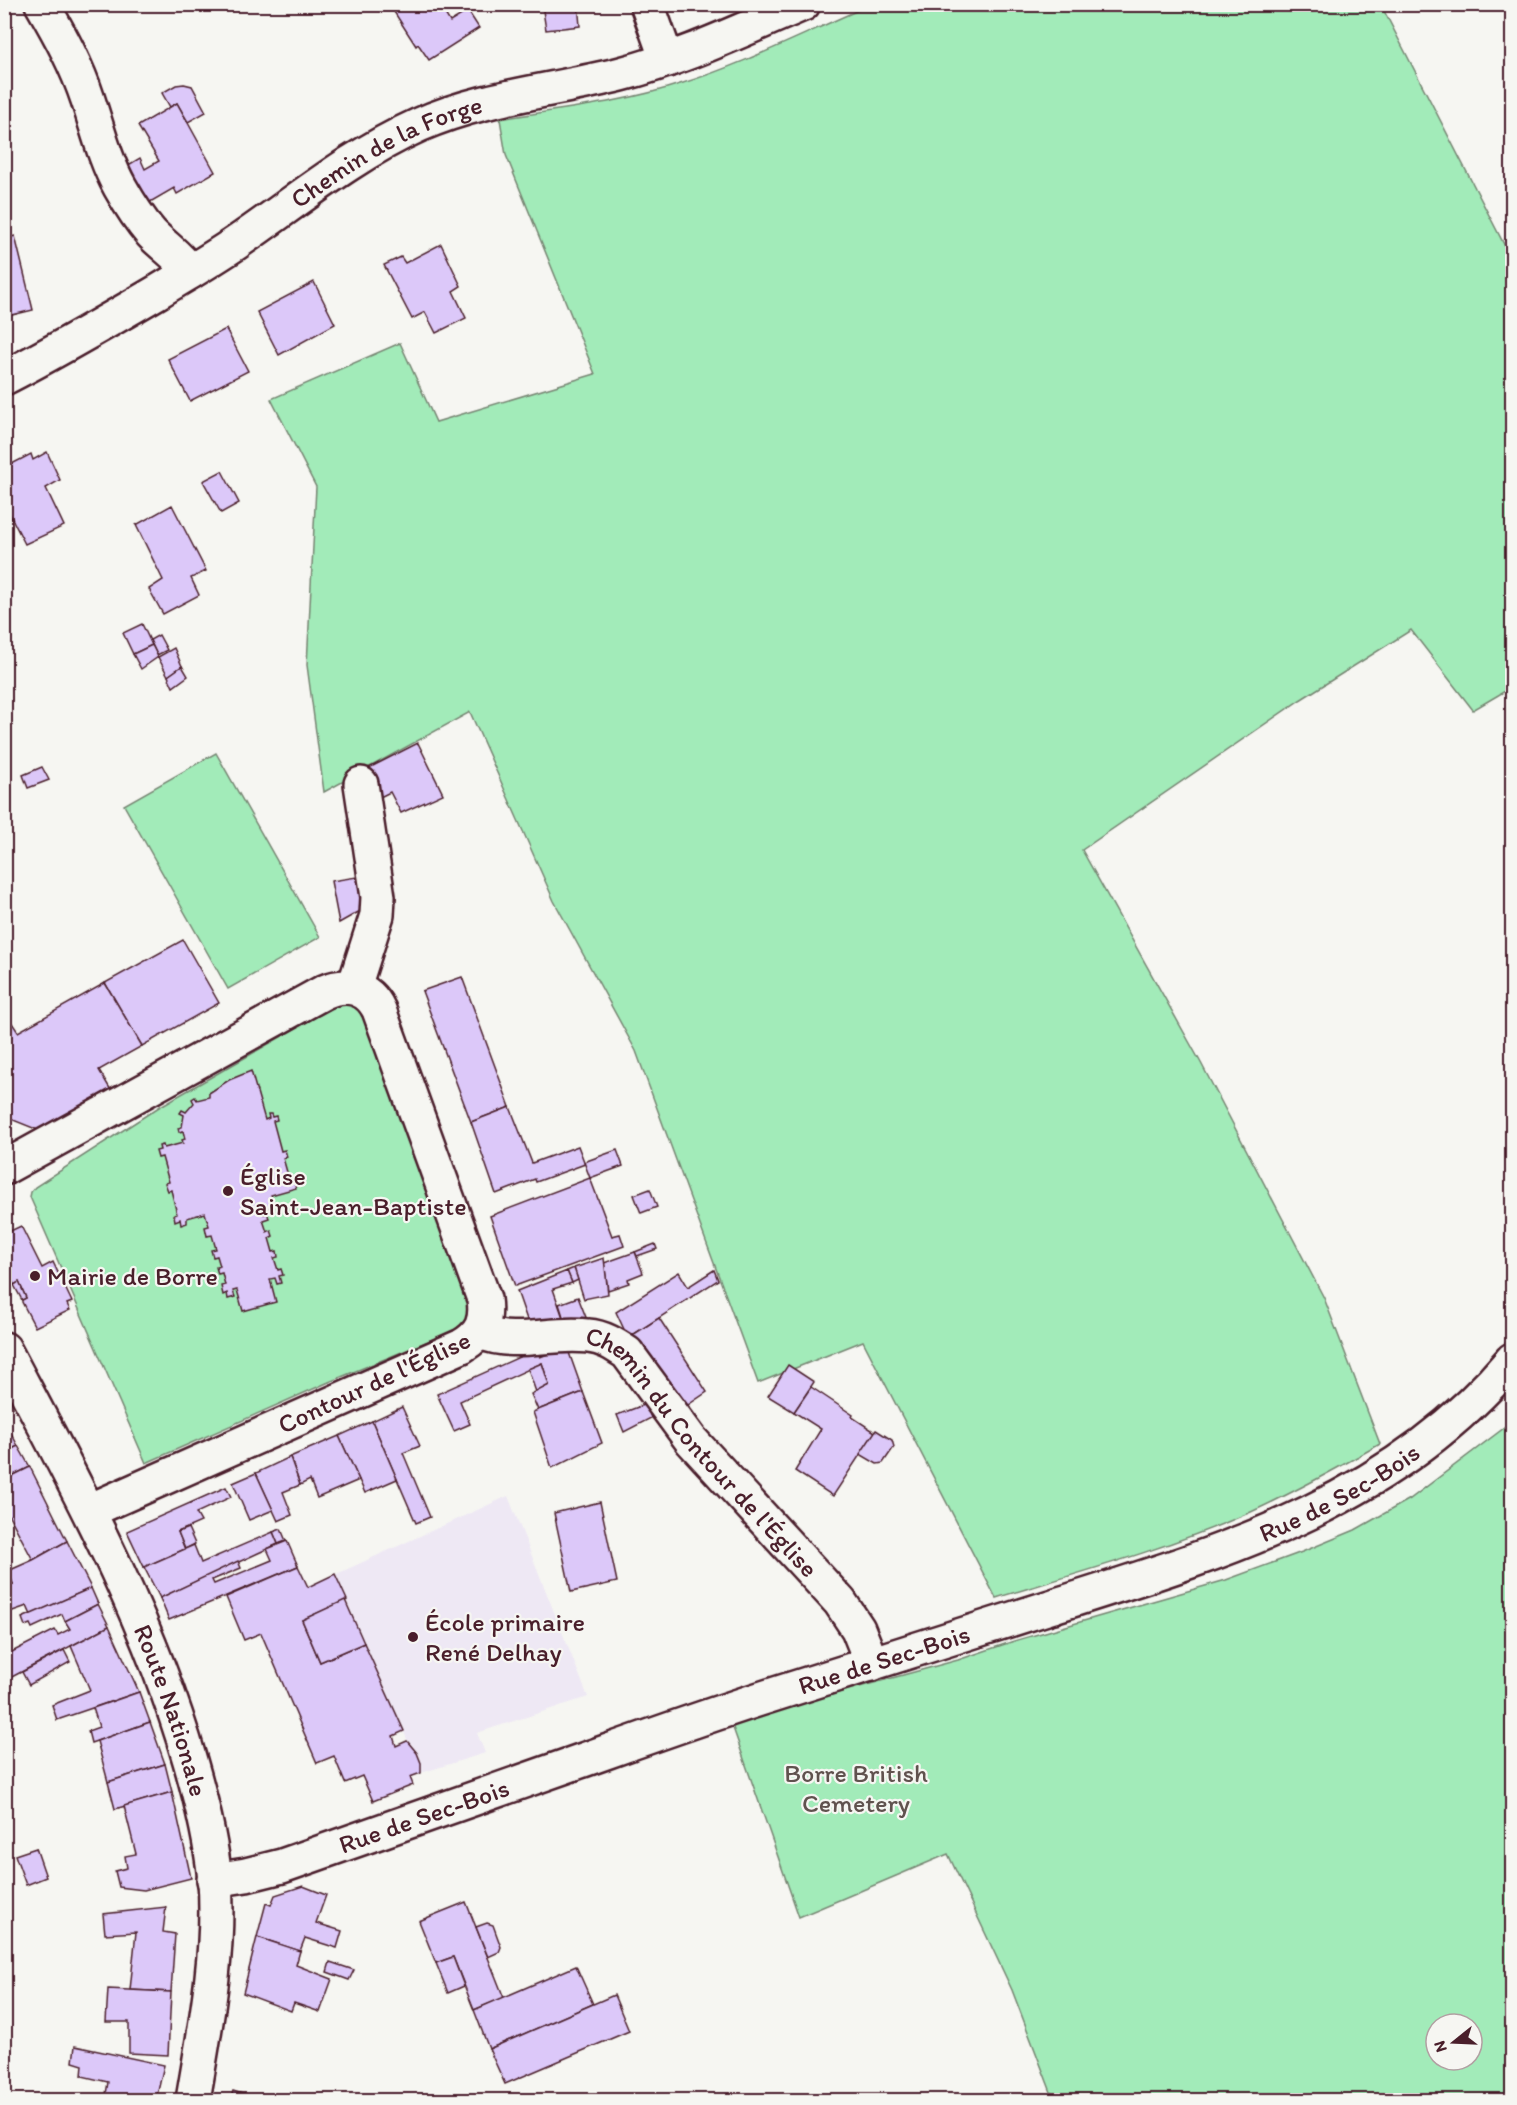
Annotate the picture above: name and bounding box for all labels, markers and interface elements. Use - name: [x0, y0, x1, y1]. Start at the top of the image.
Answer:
- street label: Chemin de la Forge: [284, 88, 486, 215]
- place label: Église Saint-Jean-Baptiste: [240, 1160, 467, 1222]
- marker: Église Saint-Jean-Baptiste: [221, 1184, 235, 1198]
- place label: Mairie de Borre: [47, 1260, 218, 1292]
- marker: Mairie de Borre: [28, 1269, 42, 1283]
- street label: Chemin du Contour de l'Église: [583, 1320, 825, 1584]
- street label: Contour de l'Église: [273, 1323, 475, 1441]
- street label: Rue de Sec-Bois: [1254, 1436, 1426, 1549]
- place label: École primaire René Delhay: [425, 1606, 585, 1668]
- street label: Rue de Sec-Bois: [794, 1617, 974, 1702]
- street label: Route Nationale: [127, 1619, 215, 1800]
- marker: École primaire René Delhay: [406, 1630, 420, 1644]
- park label: Borre British Cemetery: [784, 1757, 928, 1819]
- street label: Rue de Sec-Bois: [334, 1771, 513, 1861]
- north arrow: [1424, 2012, 1484, 2072]
- text: N: [1430, 2038, 1451, 2055]

